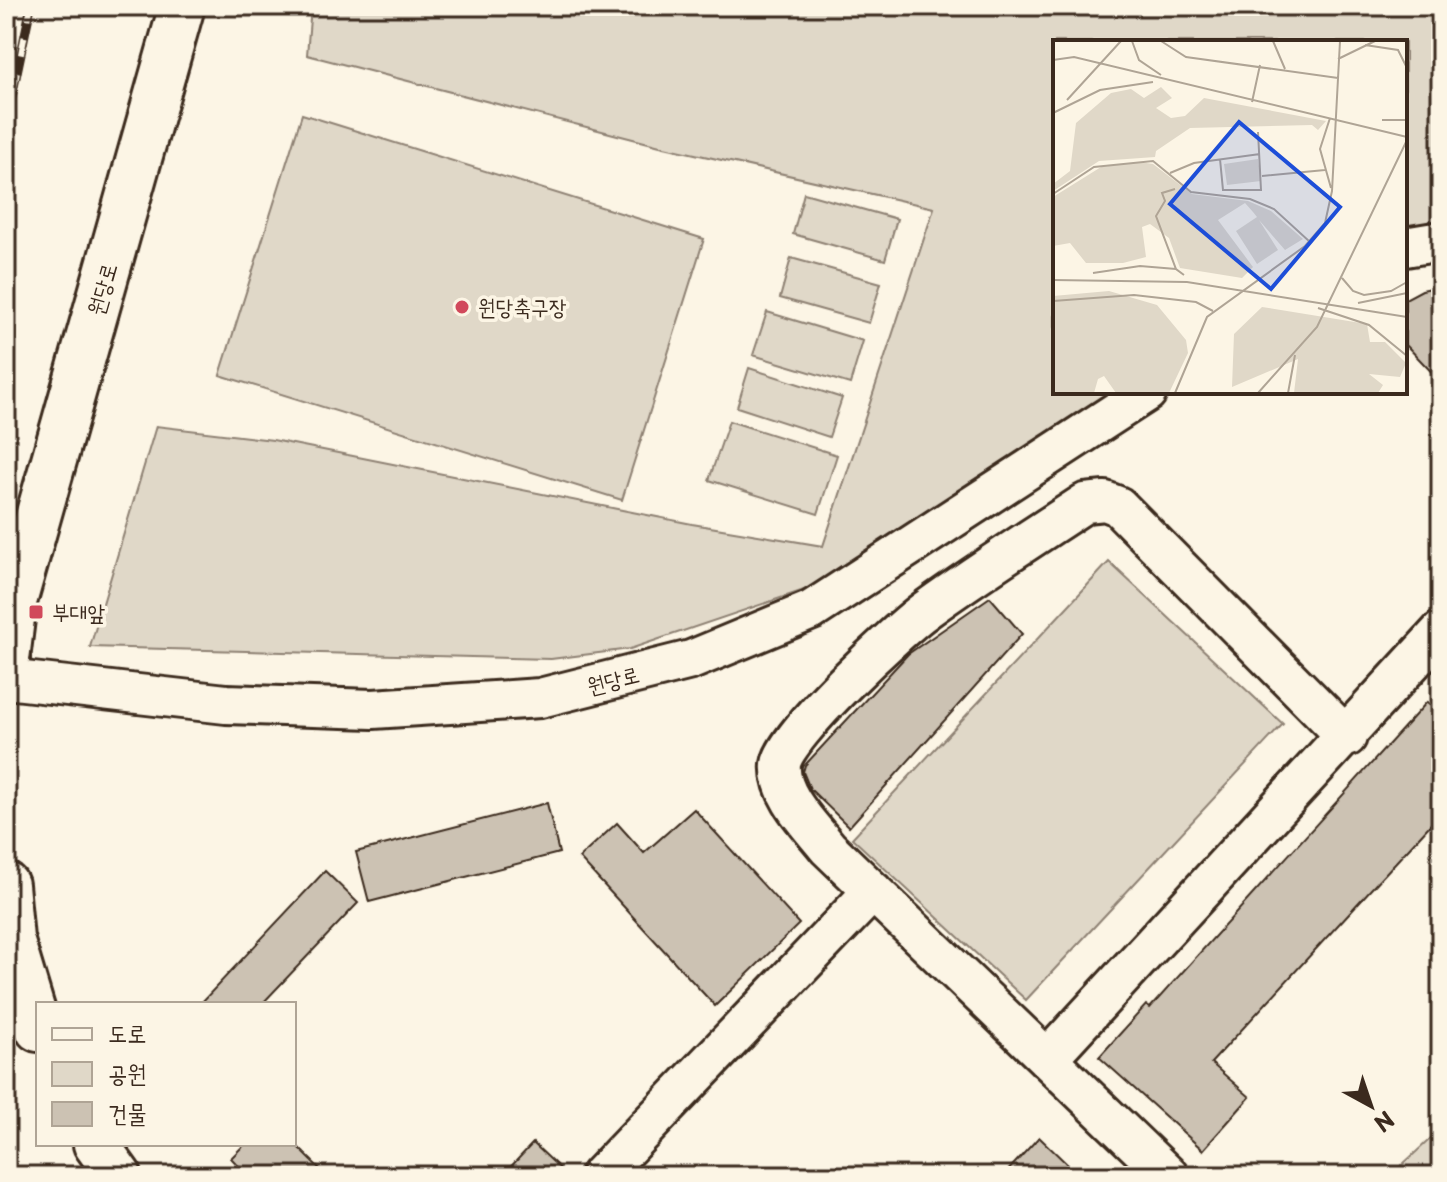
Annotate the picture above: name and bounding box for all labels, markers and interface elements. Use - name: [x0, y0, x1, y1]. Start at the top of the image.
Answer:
- inset map: [1053, 40, 1407, 394]
- street label: 원당로: [77, 259, 124, 319]
- place label: 원당축구장: [478, 289, 567, 322]
- marker: 원당축구장: [453, 298, 471, 316]
- place label: 부대앞: [52, 594, 105, 627]
- marker: 부대앞: [27, 603, 45, 621]
- street label: 원당로: [583, 656, 642, 701]
- legend: [36, 1002, 296, 1146]
- text: 도로: [108, 1014, 147, 1050]
- text: 공원: [108, 1054, 147, 1090]
- north arrow: [1331, 1066, 1411, 1146]
- text: 건물: [108, 1094, 147, 1130]
- text: N: [1368, 1104, 1402, 1141]

